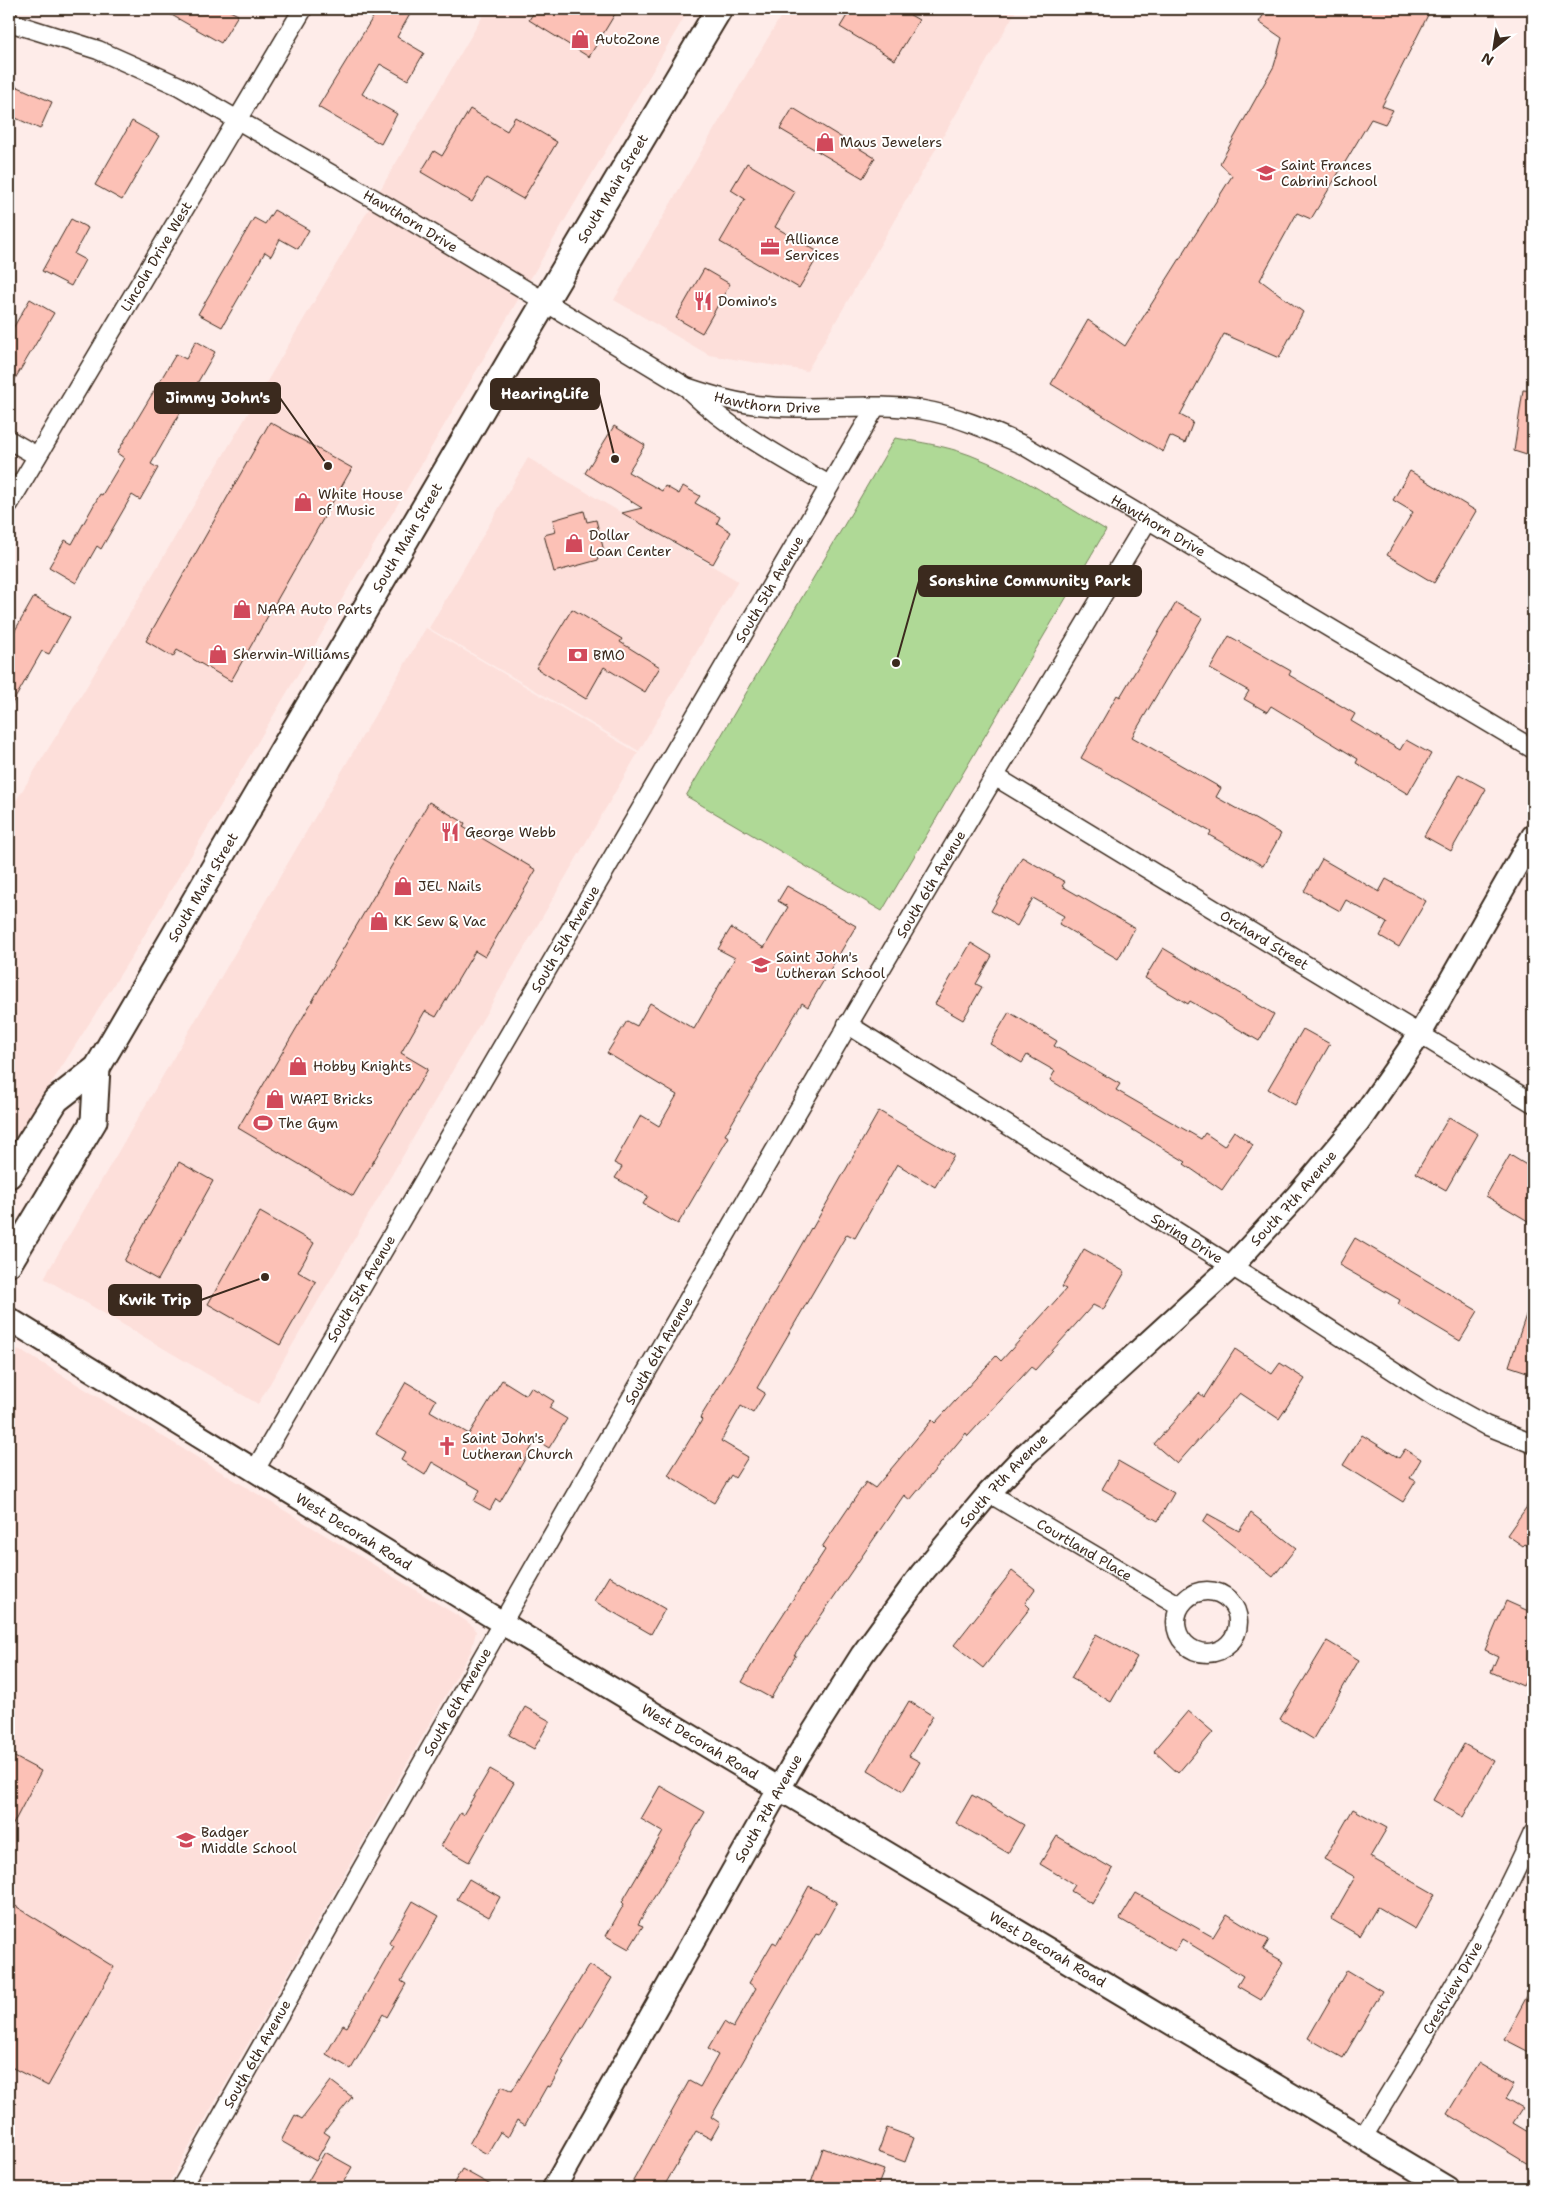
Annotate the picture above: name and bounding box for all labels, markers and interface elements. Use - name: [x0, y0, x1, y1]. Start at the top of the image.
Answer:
- north arrow: [1470, 22, 1520, 72]
- shop icon: AutoZone: [569, 28, 591, 50]
- place label: AutoZone: [595, 30, 660, 48]
- text: N: [1478, 49, 1497, 70]
- street label: South Main Street: [573, 131, 652, 246]
- shop icon: Maus Jewelers: [814, 131, 836, 153]
- place label: Maus Jewelers: [840, 133, 942, 151]
- place label: Saint Frances Cabrini School: [1281, 156, 1378, 190]
- school or university icon: Saint Frances Cabrini School: [1255, 162, 1277, 184]
- street label: Hawthorn Drive: [360, 186, 461, 256]
- street label: Lincoln Drive West: [116, 198, 196, 315]
- place label: Alliance Services: [785, 230, 840, 264]
- office icon: Alliance Services: [759, 236, 781, 258]
- restaurant icon: Domino's: [692, 290, 714, 312]
- place label: Domino's: [718, 292, 777, 310]
- callout: HearingLife: [491, 379, 599, 409]
- callout: Jimmy John's: [155, 383, 280, 413]
- text: HearingLife: [501, 384, 589, 404]
- street label: Hawthorn Drive: [712, 387, 821, 417]
- text: Jimmy John's: [165, 388, 271, 408]
- street label: South Main Street: [368, 479, 446, 596]
- place label: White House of Music: [318, 485, 403, 519]
- street label: Hawthorn Drive: [1108, 490, 1209, 561]
- shop icon: White House of Music: [292, 491, 314, 513]
- place label: Dollar Loan Center: [589, 526, 672, 560]
- shop icon: Dollar Loan Center: [563, 532, 585, 554]
- street label: South 5th Avenue: [731, 532, 808, 646]
- callout: Sonshine Community Park: [919, 566, 1141, 596]
- text: Sonshine Community Park: [929, 571, 1131, 591]
- shop icon: NAPA Auto Parts: [231, 598, 253, 620]
- place label: NAPA Auto Parts: [257, 600, 372, 618]
- shop icon: Sherwin-Williams: [207, 643, 229, 665]
- bank icon: BMO: [567, 644, 589, 666]
- place label: Sherwin-Williams: [233, 645, 350, 663]
- place label: BMO: [593, 646, 625, 664]
- restaurant icon: George Webb: [439, 821, 461, 843]
- place label: George Webb: [465, 823, 556, 841]
- street label: South 6th Avenue: [892, 827, 969, 941]
- street label: South Main Street: [164, 829, 242, 945]
- shop icon: JEL Nails: [392, 875, 414, 897]
- place label: JEL Nails: [418, 877, 482, 895]
- street label: South 5th Avenue: [527, 882, 603, 996]
- street label: Orchard Street: [1217, 906, 1312, 974]
- shop icon: KK Sew & Vac: [368, 910, 390, 932]
- place label: KK Sew & Vac: [394, 912, 486, 930]
- place label: Saint John's Lutheran School: [776, 948, 886, 982]
- school or university icon: Saint John's Lutheran School: [750, 954, 772, 976]
- shop icon: Hobby Knights: [287, 1055, 309, 1077]
- place label: Hobby Knights: [313, 1057, 412, 1075]
- shop icon: WAPI Bricks: [264, 1088, 286, 1110]
- place label: WAPI Bricks: [290, 1090, 373, 1108]
- sports icon: The Gym: [252, 1112, 274, 1134]
- place label: The Gym: [278, 1114, 338, 1132]
- street label: South 7th Avenue: [1246, 1146, 1341, 1250]
- street label: Spring Drive: [1148, 1209, 1226, 1267]
- street label: South 5th Avenue: [323, 1232, 399, 1345]
- callout: Kwik Trip: [109, 1285, 201, 1315]
- text: Kwik Trip: [119, 1290, 191, 1310]
- street label: South 6th Avenue: [620, 1293, 697, 1408]
- place label: Saint John's Lutheran Church: [462, 1429, 573, 1463]
- street label: South 7th Avenue: [955, 1429, 1052, 1531]
- church icon: Saint John's Lutheran Church: [436, 1435, 458, 1457]
- street label: West Decorah Road: [292, 1489, 415, 1574]
- street label: Courtland Place: [1034, 1514, 1136, 1585]
- street label: South 6th Avenue: [419, 1644, 495, 1759]
- street label: West Decorah Road: [638, 1700, 762, 1783]
- street label: South 7th Avenue: [730, 1750, 806, 1866]
- place label: Badger Middle School: [201, 1823, 297, 1857]
- school or university icon: Badger Middle School: [175, 1829, 197, 1851]
- street label: West Decorah Road: [986, 1907, 1110, 1991]
- street label: Crestview Drive: [1418, 1938, 1486, 2038]
- street label: South 6th Avenue: [219, 1996, 295, 2111]

